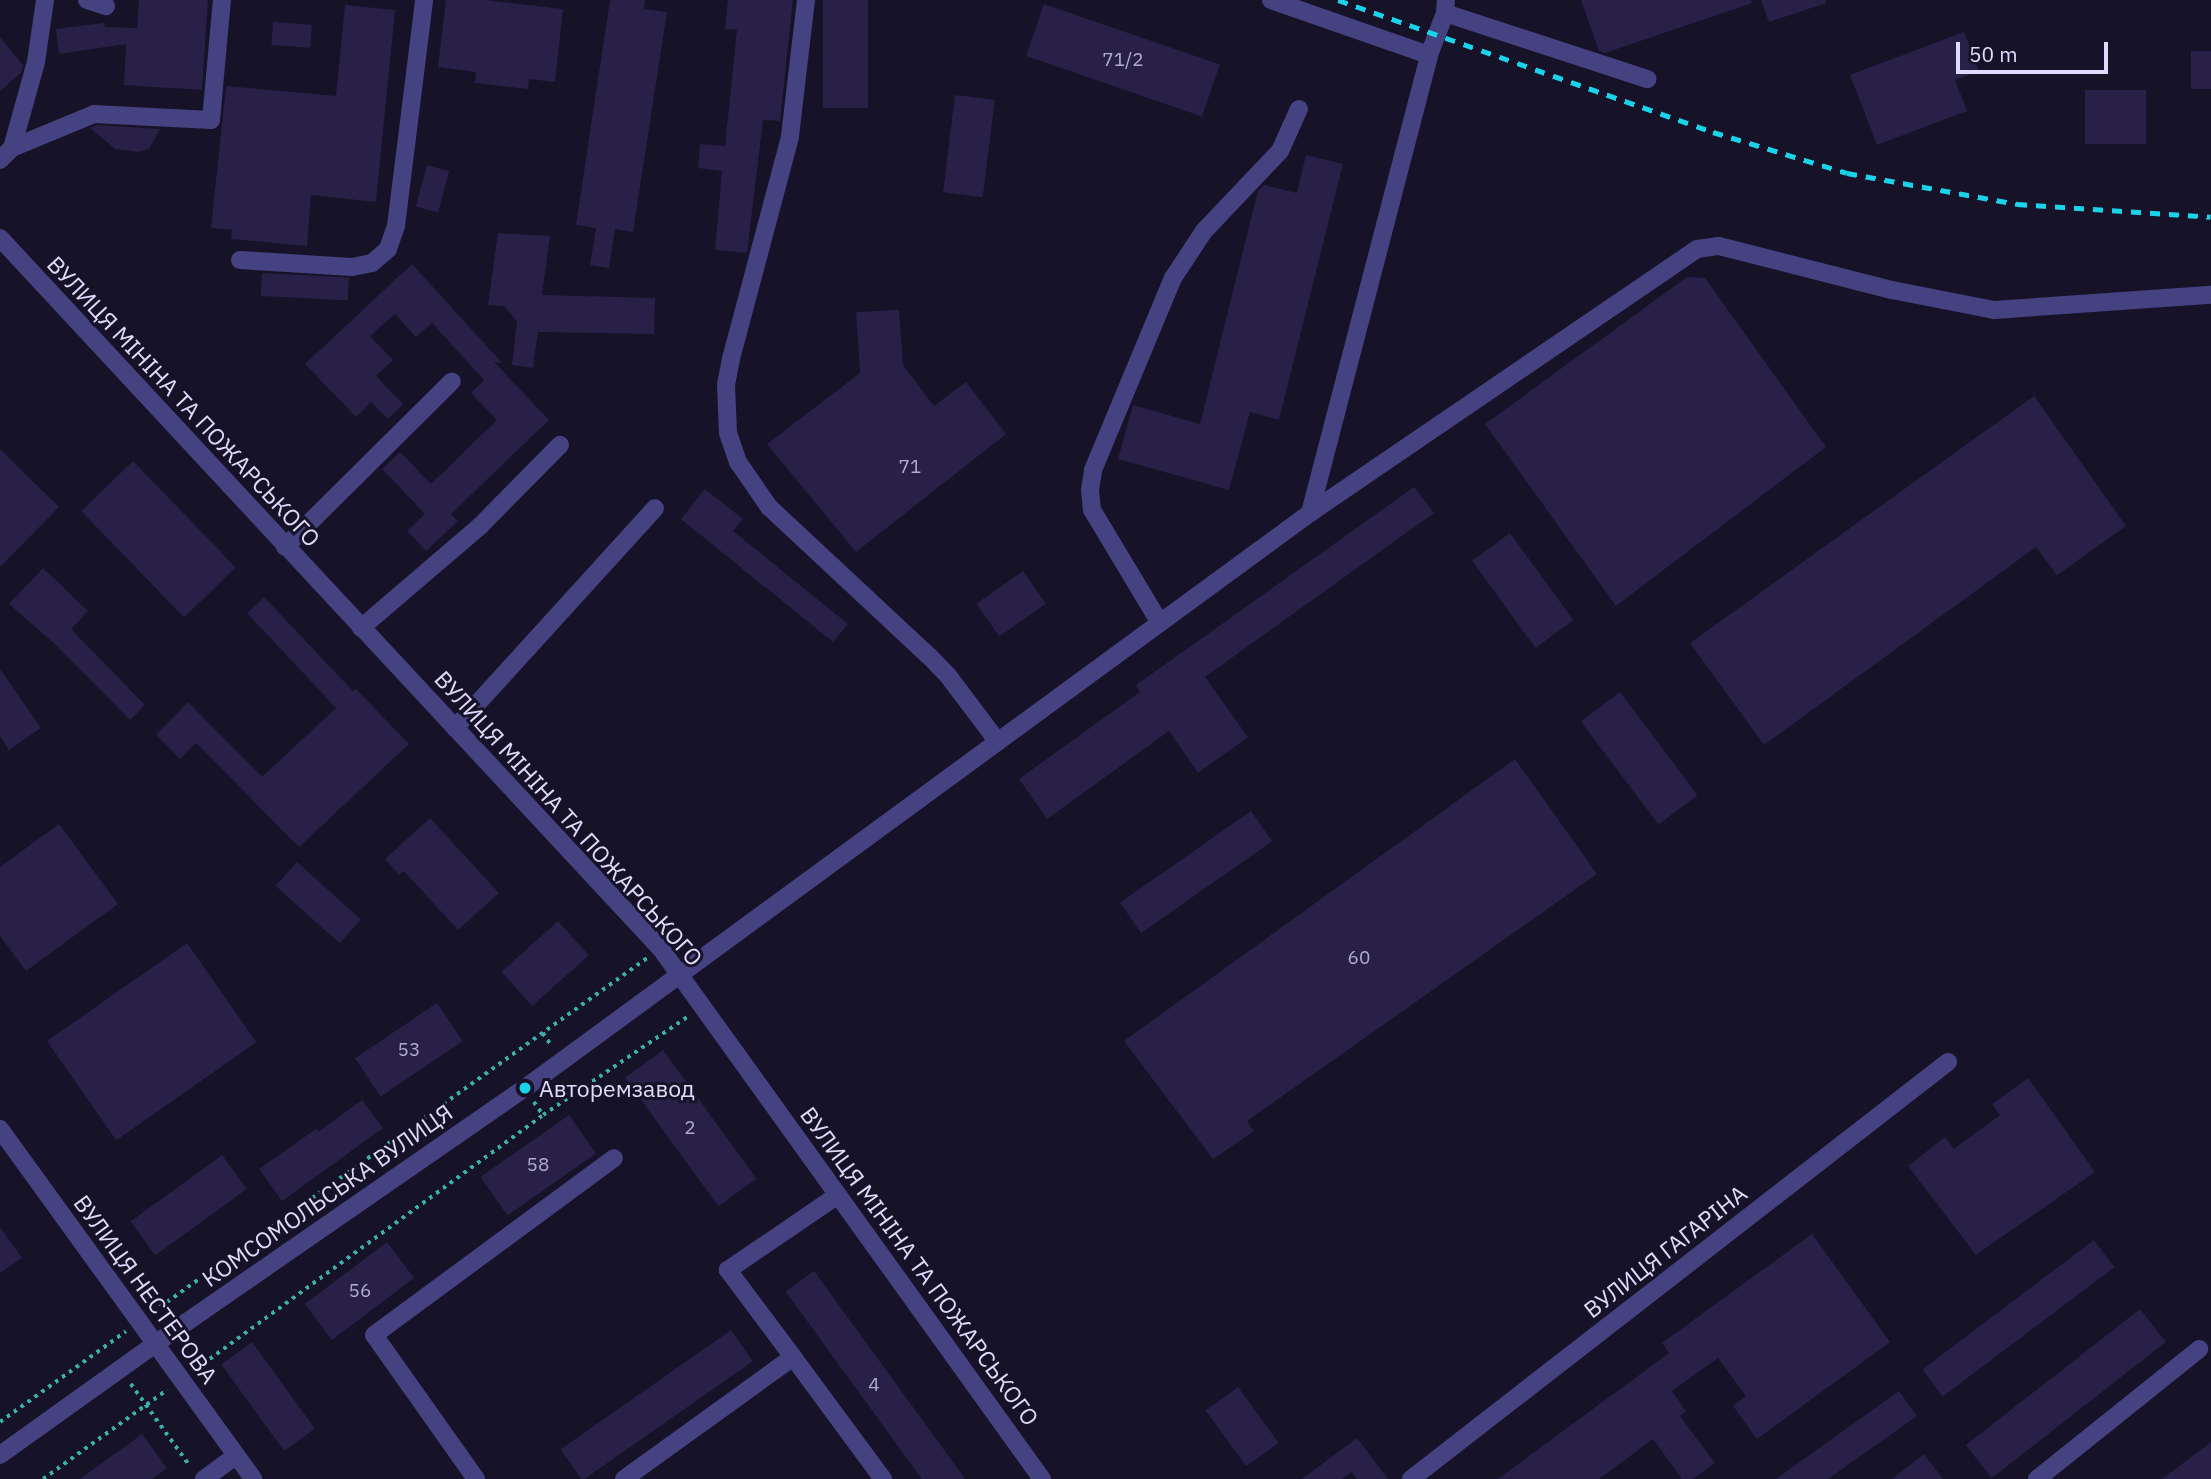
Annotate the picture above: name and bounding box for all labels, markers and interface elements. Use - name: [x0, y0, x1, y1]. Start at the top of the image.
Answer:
- scale bar: [1959, 28, 2111, 72]
- text: 50 m: [1969, 40, 2018, 68]
- house number: 71/2: [1102, 49, 1144, 71]
- street label: ВУЛИЦЯ МІНІНА ТА ПОЖАРСЬКОГО: [42, 250, 326, 552]
- house number: 71: [899, 456, 921, 478]
- street label: ВУЛИЦЯ МІНІНА ТА ПОЖАРСЬКОГО: [429, 665, 709, 971]
- house number: 60: [1348, 947, 1370, 969]
- house number: 53: [398, 1039, 420, 1061]
- place label: Авторемзавод: [539, 1074, 695, 1102]
- marker: Авторемзавод: [517, 1080, 533, 1096]
- street label: КОМСОМОЛЬСЬКА ВУЛИЦЯ: [196, 1098, 458, 1292]
- street label: ВУЛИЦЯ МІНІНА ТА ПОЖАРСЬКОГО: [795, 1101, 1045, 1431]
- house number: 2: [684, 1117, 696, 1139]
- house number: 58: [527, 1154, 549, 1176]
- street label: ВУЛИЦЯ ГАГАРІНА: [1578, 1179, 1752, 1323]
- street label: ВУЛИЦЯ НЕСТЕРОВА: [68, 1189, 224, 1389]
- house number: 56: [349, 1280, 371, 1302]
- house number: 4: [868, 1374, 880, 1396]

